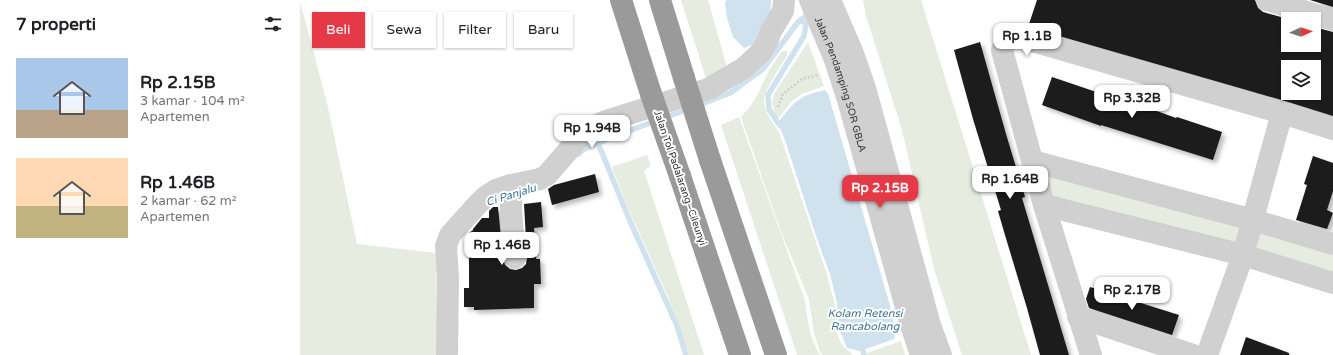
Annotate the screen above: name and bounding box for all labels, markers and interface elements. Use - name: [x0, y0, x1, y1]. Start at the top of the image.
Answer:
- chip: Beli: [312, 12, 365, 48]
- chip: Sewa: [373, 12, 436, 48]
- chip: Filter: [444, 12, 506, 48]
- chip: Baru: [514, 12, 573, 48]
- north arrow: [1281, 12, 1321, 52]
- map controls: [1281, 12, 1321, 100]
- icon: filters: [262, 13, 284, 35]
- text: 7 properti: [16, 14, 96, 35]
- street label: Jalan Pendamping SOR GBLA: [812, 15, 868, 154]
- pin: Rp 1.1B: [990, 23, 1064, 57]
- text: Rp 1.1B: [1002, 28, 1052, 44]
- button: layers: [1281, 60, 1321, 100]
- text: Rp 2.15B: [140, 72, 215, 93]
- icon: home: [48, 74, 96, 122]
- pin: Rp 3.32B: [1091, 85, 1173, 119]
- text: Rp 3.32B: [1103, 90, 1161, 106]
- text: 3 kamar · 104 m²: [140, 93, 245, 109]
- text: Apartemen: [140, 109, 210, 125]
- street label: Jalan Tol Padalarang–Cileunyi: [651, 109, 709, 247]
- pin: Rp 1.94B: [551, 115, 633, 149]
- text: Rp 1.94B: [563, 120, 621, 136]
- pin: Rp 1.64B: [969, 166, 1051, 200]
- text: Rp 1.64B: [981, 171, 1039, 187]
- text: Rp 1.46B: [140, 172, 215, 193]
- icon: home: [48, 174, 96, 222]
- pin: Rp 2.15B: [839, 175, 921, 209]
- text: Rp 2.15B: [851, 180, 909, 196]
- water label: Ci Panjalu: [484, 181, 539, 209]
- text: 2 kamar · 62 m²: [140, 193, 237, 209]
- text: Apartemen: [140, 209, 210, 225]
- pin: Rp 1.46B: [461, 232, 543, 266]
- text: Rp 1.46B: [473, 237, 531, 253]
- pin: Rp 2.17B: [1091, 277, 1173, 311]
- text: Rp 2.17B: [1103, 282, 1161, 298]
- water label: Kolam Retensi Rancabolang: [827, 307, 904, 333]

